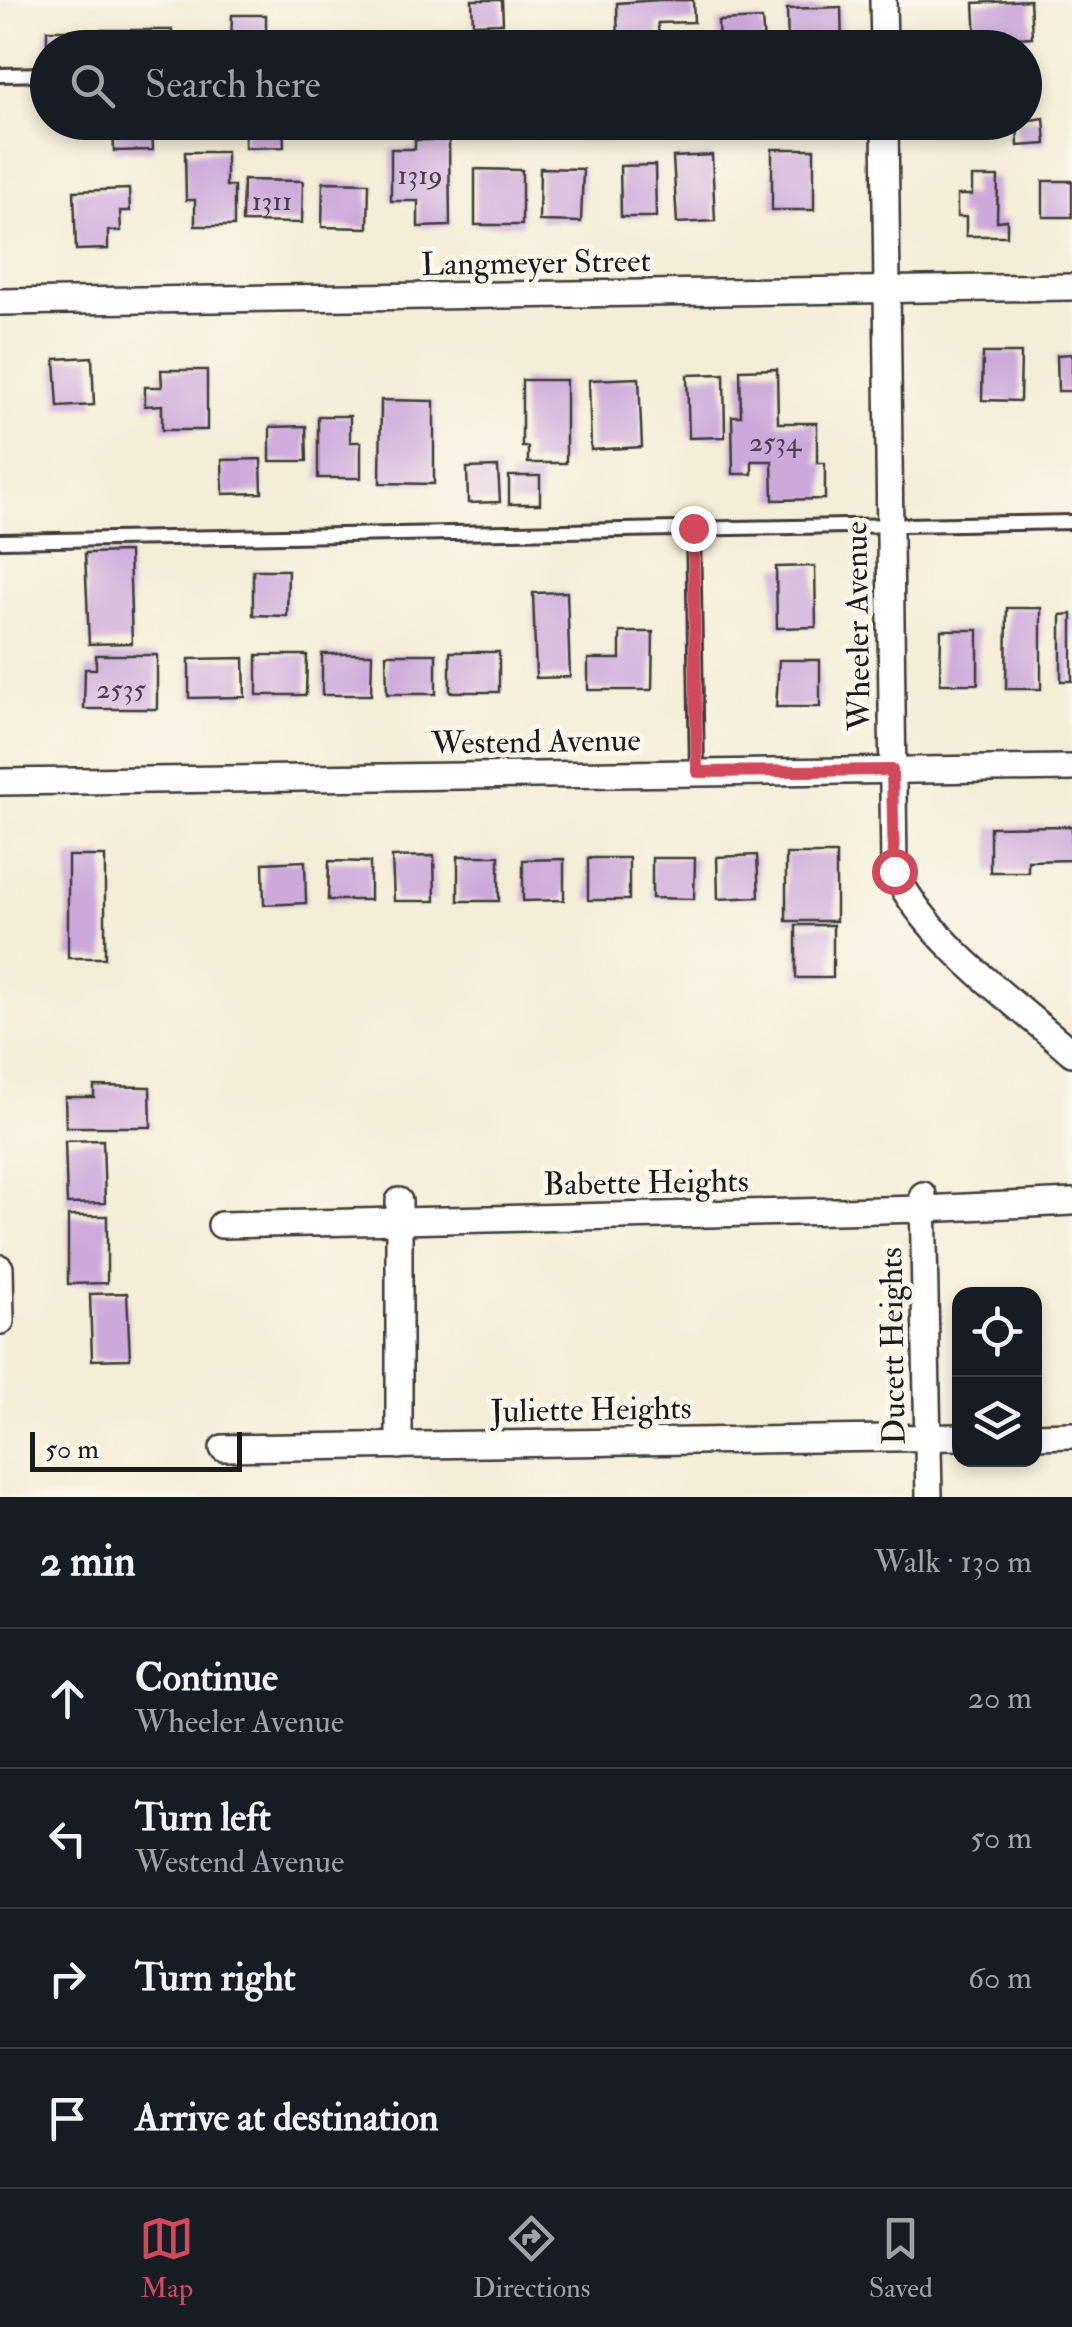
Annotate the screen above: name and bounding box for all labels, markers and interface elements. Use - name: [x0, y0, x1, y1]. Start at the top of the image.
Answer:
- search box: [30, 30, 1042, 140]
- icon: search: [65, 58, 120, 113]
- text: Search here: [145, 61, 321, 109]
- house number: 1319: [398, 158, 442, 193]
- house number: 1311: [252, 184, 292, 219]
- street label: Langmeyer Street: [421, 241, 651, 285]
- house number: 2534: [749, 425, 803, 460]
- route end: [671, 506, 717, 552]
- street label: Wheeler Avenue: [836, 521, 880, 732]
- house number: 2535: [96, 672, 146, 707]
- street label: Westend Avenue: [430, 720, 641, 764]
- route start: [872, 849, 918, 895]
- street label: Babette Heights: [543, 1161, 749, 1205]
- street label: Ducett Heights: [871, 1247, 915, 1445]
- map controls: [952, 1287, 1042, 1467]
- button: locate: [952, 1287, 1042, 1377]
- button: layers: [952, 1377, 1042, 1467]
- street label: Juliette Heights: [489, 1388, 692, 1432]
- scale bar: [30, 1427, 242, 1472]
- text: 50 m: [45, 1432, 99, 1467]
- text: 2 min: [40, 1536, 136, 1588]
- text: Walk · 130 m: [874, 1542, 1032, 1582]
- text: Continue: [135, 1654, 278, 1702]
- icon: ahead: [40, 1671, 95, 1726]
- text: 20 m: [968, 1678, 1032, 1718]
- text: Wheeler Avenue: [135, 1702, 344, 1742]
- text: Turn left: [135, 1794, 271, 1842]
- icon: left: [40, 1811, 95, 1866]
- text: 50 m: [970, 1818, 1032, 1858]
- text: Westend Avenue: [135, 1842, 344, 1882]
- icon: right: [40, 1951, 95, 2006]
- text: Turn right: [135, 1954, 296, 2002]
- text: 60 m: [968, 1958, 1032, 1998]
- icon: arrive: [40, 2091, 95, 2146]
- text: Arrive at destination: [135, 2094, 439, 2142]
- tab: Map: [139, 2211, 194, 2306]
- tab: Directions: [473, 2211, 590, 2306]
- tab: Saved: [869, 2211, 933, 2306]

